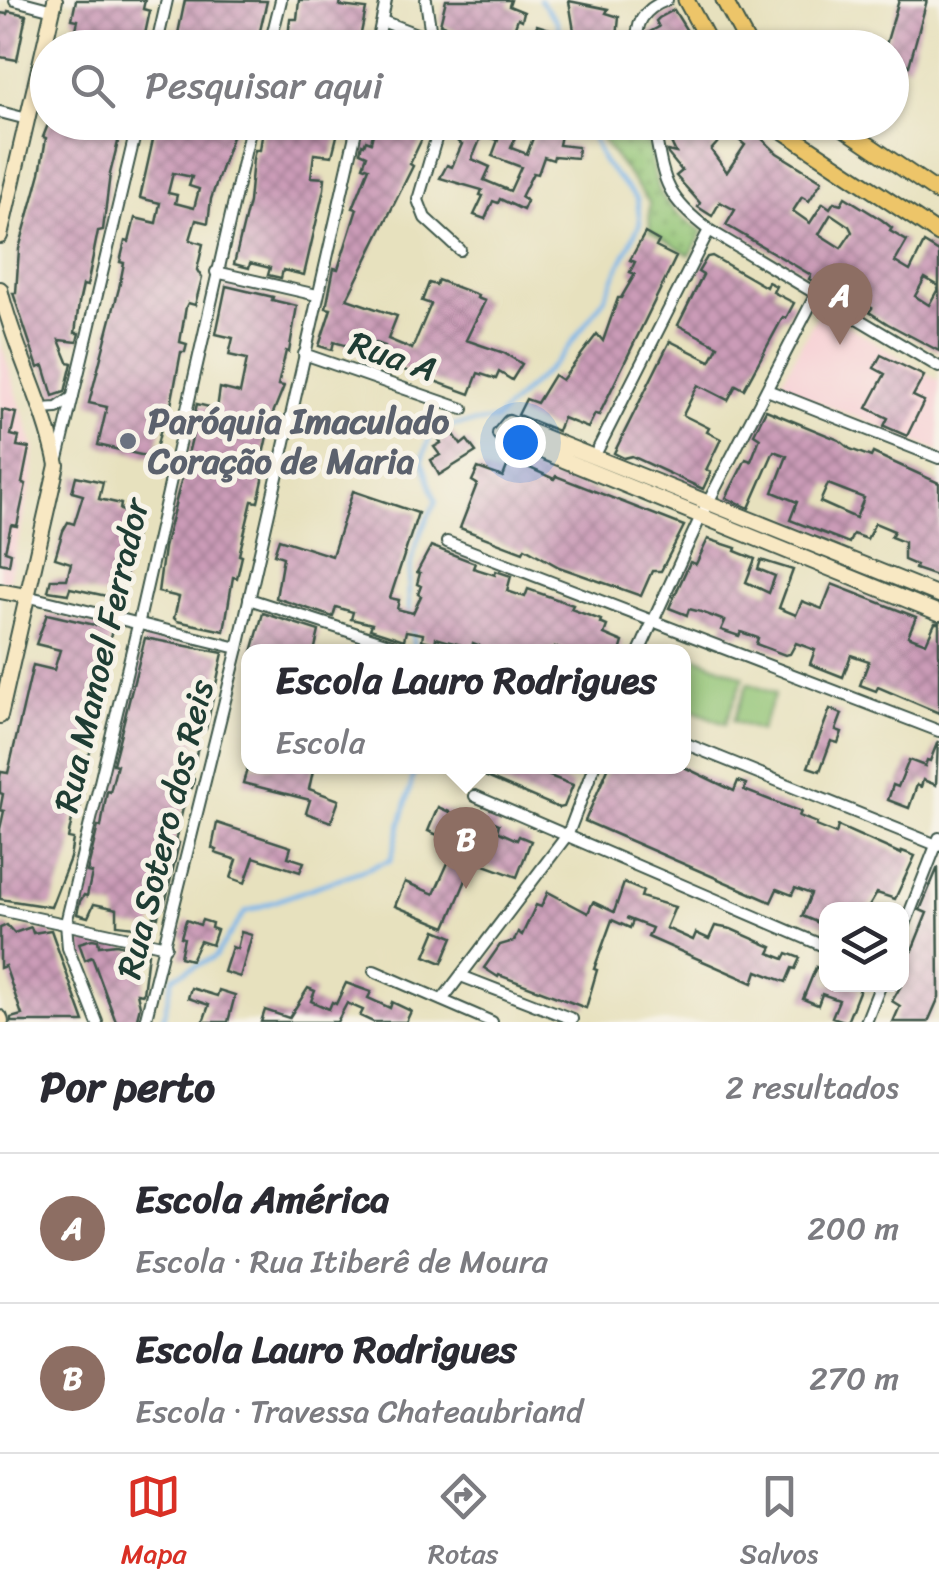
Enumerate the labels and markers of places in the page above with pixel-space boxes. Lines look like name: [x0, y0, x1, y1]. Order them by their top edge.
pin: A: [808, 262, 872, 345]
place label: Paróquia Imaculado Coração de Maria: [147, 390, 450, 492]
marker: Paróquia Imaculado Coração de Maria: [117, 430, 139, 452]
pin: B: [434, 806, 498, 889]

